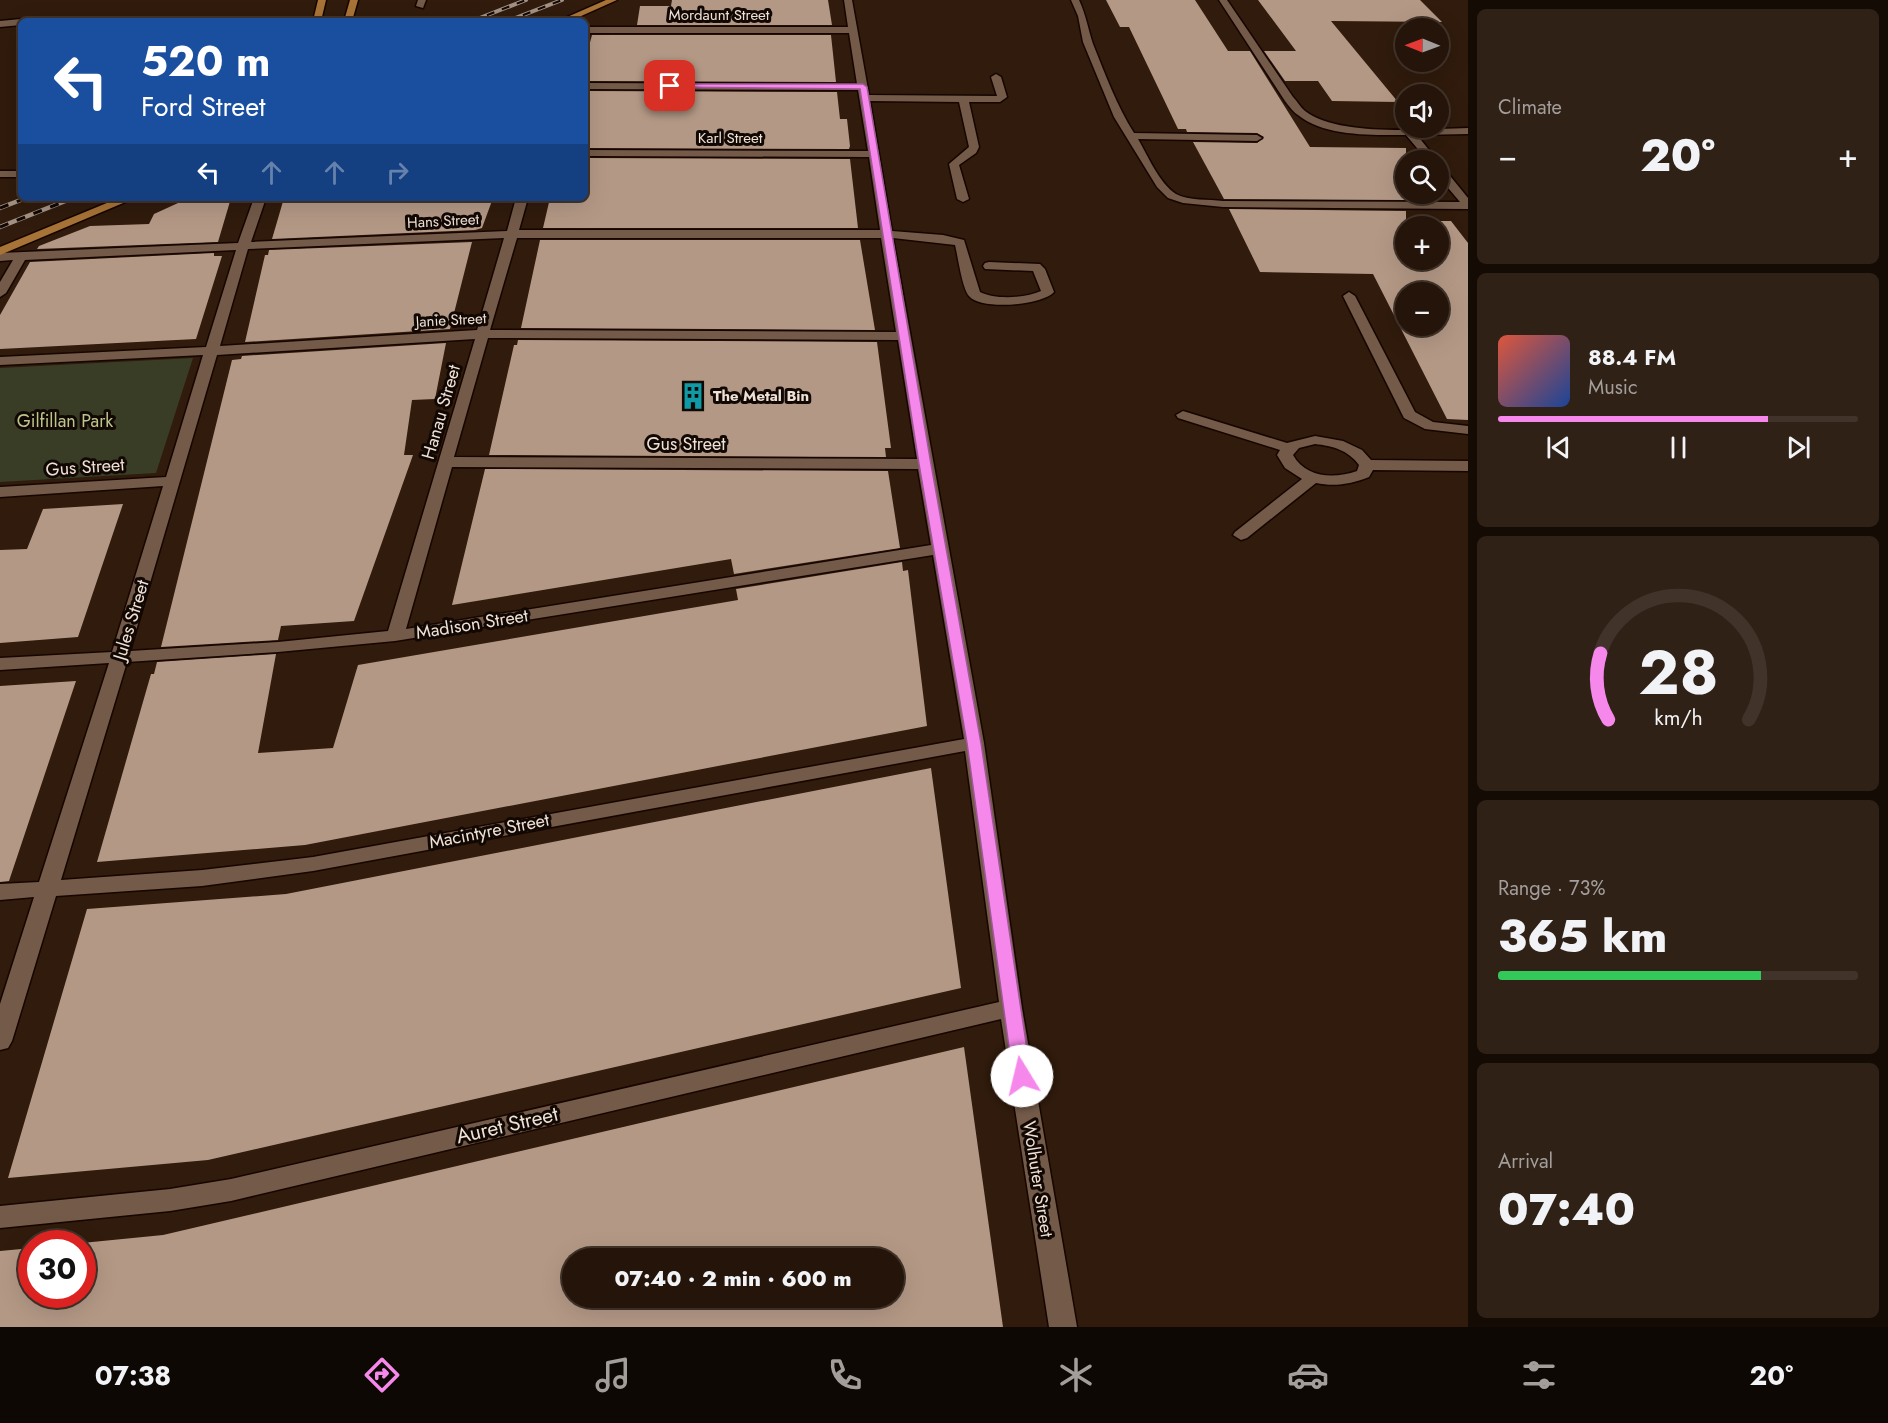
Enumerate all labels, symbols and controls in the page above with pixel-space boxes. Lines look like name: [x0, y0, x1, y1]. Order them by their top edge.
street label: Mordaunt Street: [669, 4, 770, 26]
north arrow: [1395, 18, 1449, 72]
map controls: [1395, 18, 1449, 336]
text: 520 m: [141, 31, 271, 92]
icon: left: [42, 42, 120, 120]
pin: [644, 60, 695, 111]
icon: arrive: [653, 69, 686, 102]
button: sound: [1395, 84, 1449, 138]
text: Ford Street: [141, 87, 266, 126]
text: Climate: [1498, 93, 1562, 122]
text: 20°: [1640, 123, 1715, 188]
street label: Karl Street: [698, 127, 763, 149]
text: −: [1498, 132, 1517, 179]
text: +: [1838, 132, 1858, 179]
button: search: [1395, 150, 1449, 204]
icon: left: [192, 156, 225, 189]
icon: ahead: [255, 156, 288, 189]
icon: ahead: [318, 156, 351, 189]
icon: right: [381, 156, 414, 189]
street label: Hans Street: [406, 208, 480, 234]
button: +: [1395, 216, 1449, 270]
button: −: [1395, 282, 1449, 336]
street label: Janie Street: [413, 307, 487, 333]
text: 88.4 FM: [1588, 341, 1676, 373]
street label: Hanau Street: [415, 361, 467, 462]
text: Music: [1588, 373, 1638, 402]
building icon: The Metal Bin: [678, 381, 708, 411]
place label: The Metal Bin: [713, 385, 809, 407]
park label: Gilfillan Park: [17, 408, 113, 434]
street label: Gus Street: [646, 431, 726, 457]
icon: previous: [1542, 431, 1575, 464]
icon: pause: [1662, 431, 1695, 464]
icon: next: [1782, 431, 1815, 464]
street label: Gus Street: [45, 451, 126, 483]
street label: Jules Street: [106, 576, 156, 665]
street label: Madison Street: [414, 602, 531, 646]
text: 28: [1638, 628, 1718, 718]
text: km/h: [1654, 703, 1702, 734]
street label: Macintyre Street: [427, 806, 552, 855]
text: Range · 73%: [1498, 874, 1605, 903]
text: 365 km: [1498, 904, 1667, 969]
position arrow: [990, 1044, 1054, 1108]
street label: Auret Street: [453, 1099, 561, 1151]
street label: Wolhuter Street: [1016, 1119, 1060, 1240]
text: Arrival: [1498, 1147, 1553, 1176]
text: 07:40: [1498, 1177, 1635, 1242]
speed limit sign: 30: [18, 1230, 96, 1308]
text: 07:40 · 2 min · 600 m: [614, 1262, 852, 1294]
icon: directions: [361, 1354, 403, 1396]
icon: music: [592, 1354, 634, 1396]
icon: phone: [824, 1354, 866, 1396]
icon: climate: [1055, 1354, 1097, 1396]
icon: car: [1287, 1354, 1329, 1396]
icon: filters: [1518, 1354, 1560, 1396]
text: 07:38: [95, 1356, 171, 1395]
text: 20°: [1750, 1356, 1793, 1395]

